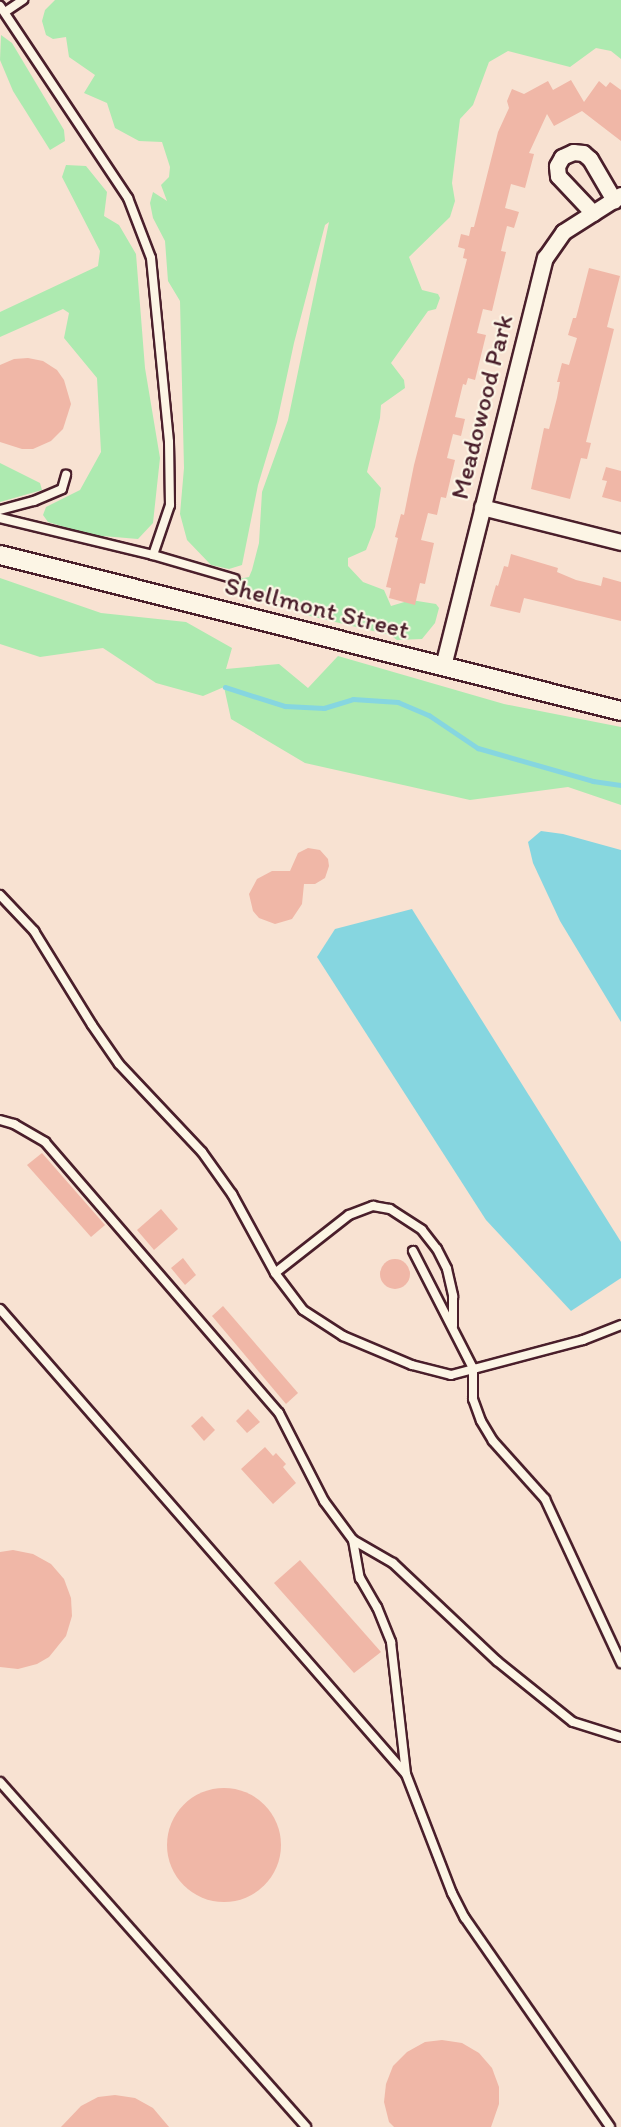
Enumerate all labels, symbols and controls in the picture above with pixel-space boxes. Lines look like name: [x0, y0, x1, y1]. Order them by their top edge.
street label: Meadowood Park: [444, 312, 520, 502]
street label: Shellmont Street: [222, 570, 412, 646]

